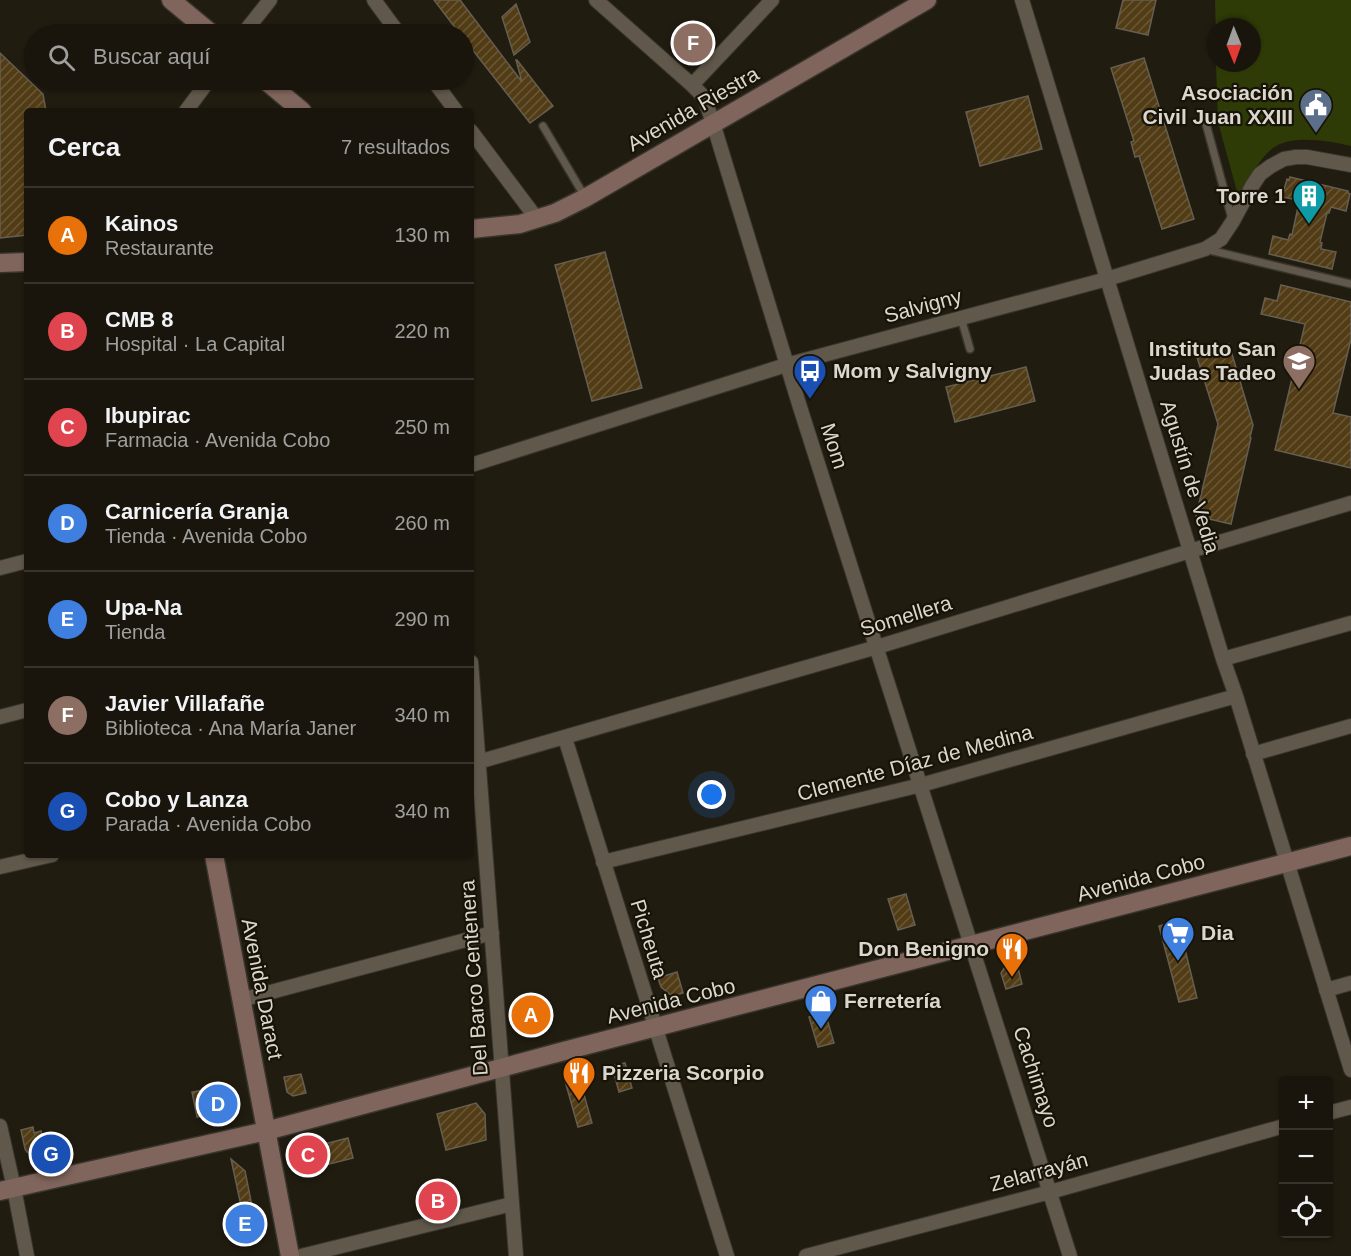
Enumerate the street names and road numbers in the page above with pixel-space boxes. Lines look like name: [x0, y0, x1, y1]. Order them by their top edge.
street label: Avenida Riestra: [623, 61, 763, 155]
street label: Salvigny: [882, 284, 965, 327]
street label: Agustín de Vedia: [1156, 398, 1225, 556]
street label: Mom: [816, 420, 853, 472]
street label: Somellera: [857, 591, 955, 640]
street label: Clemente Díaz de Medina: [795, 720, 1035, 805]
street label: Avenida Cobo: [1074, 849, 1207, 906]
street label: Del Barco Centenera: [455, 879, 492, 1077]
street label: Picheuta: [627, 896, 673, 982]
street label: Avenida Daract: [238, 916, 287, 1062]
street label: Avenida Cobo: [604, 973, 737, 1028]
street label: Cachimayo: [1009, 1023, 1064, 1130]
street label: Zelarrayán: [987, 1147, 1090, 1196]

